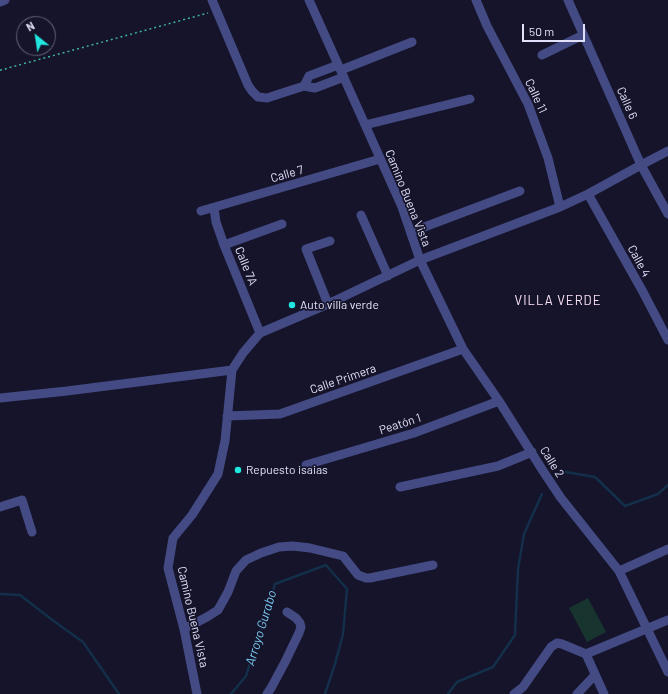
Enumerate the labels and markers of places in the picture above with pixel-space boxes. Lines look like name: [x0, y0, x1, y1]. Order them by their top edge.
place label: Auto villa verde: [300, 298, 379, 312]
marker: Auto villa verde: [287, 300, 297, 310]
place label: Repuesto isaias: [246, 463, 328, 477]
marker: Repuesto isaias: [233, 465, 243, 475]

